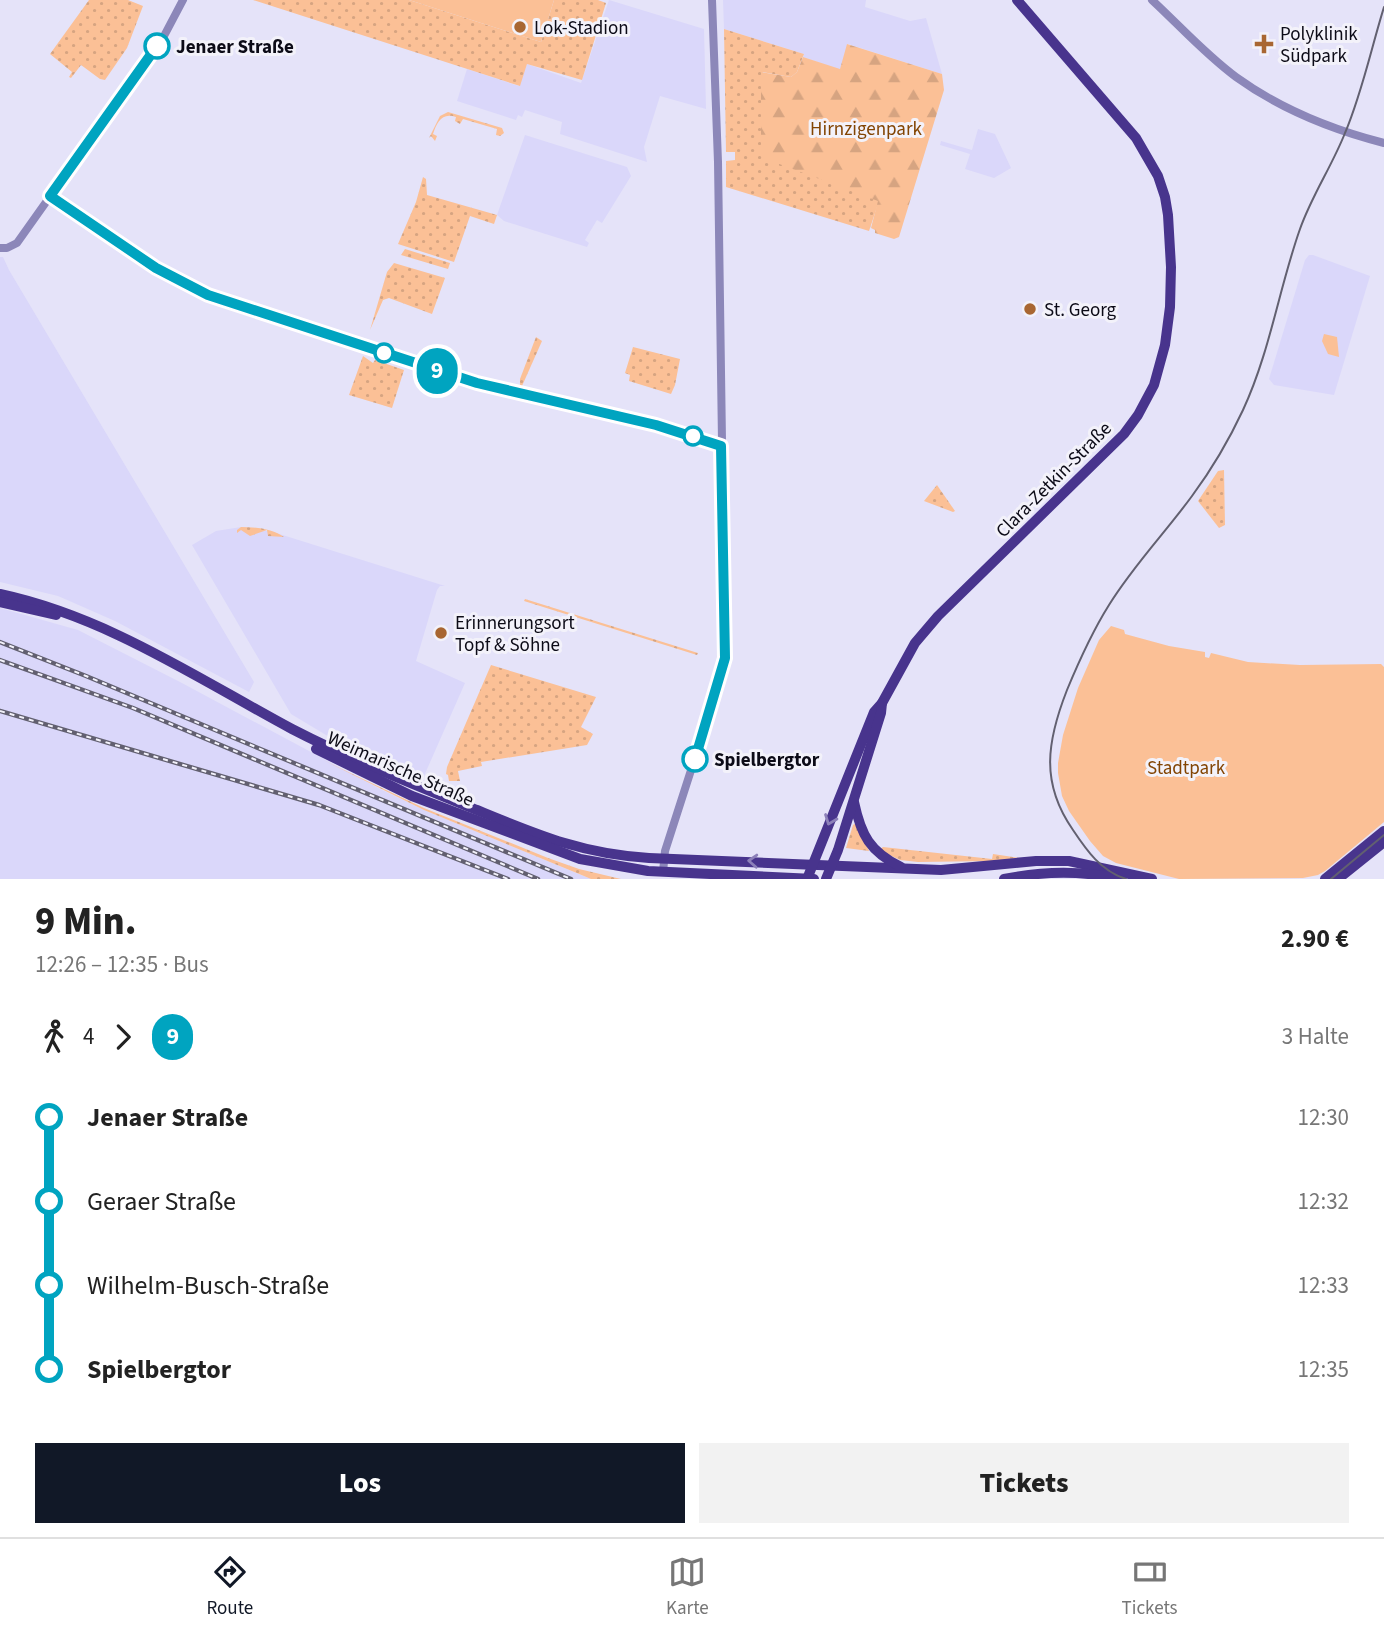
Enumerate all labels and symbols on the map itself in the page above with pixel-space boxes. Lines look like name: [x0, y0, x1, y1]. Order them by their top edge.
place label: Lok-Stadion: [534, 15, 629, 42]
marker: Lok-Stadion: [512, 19, 528, 35]
place label: Polyklinik Südpark: [1280, 21, 1358, 70]
marker: Jenaer Straße: [144, 33, 170, 59]
place label: Jenaer Straße: [176, 34, 294, 61]
marker: Polyklinik Südpark: [1254, 34, 1274, 54]
park label: Hirnzigenpark: [810, 116, 922, 143]
place label: St. Georg: [1044, 297, 1117, 324]
marker: St. Georg: [1022, 301, 1038, 317]
unlabelled marker: [374, 343, 394, 363]
line badge: 9: [414, 348, 460, 394]
street label: Clara-Zetkin-Straße: [990, 416, 1118, 544]
unlabelled marker: [683, 426, 703, 446]
place label: Erinnerungsort Topf & Söhne: [455, 610, 575, 659]
marker: Erinnerungsort Topf & Söhne: [433, 625, 449, 641]
street label: Weimarische Straße: [323, 725, 478, 814]
marker: Spielbergtor: [682, 746, 708, 772]
place label: Spielbergtor: [714, 747, 820, 774]
park label: Stadtpark: [1147, 755, 1226, 782]
one-way arrow: [824, 813, 838, 826]
one-way arrow: [747, 854, 758, 869]

